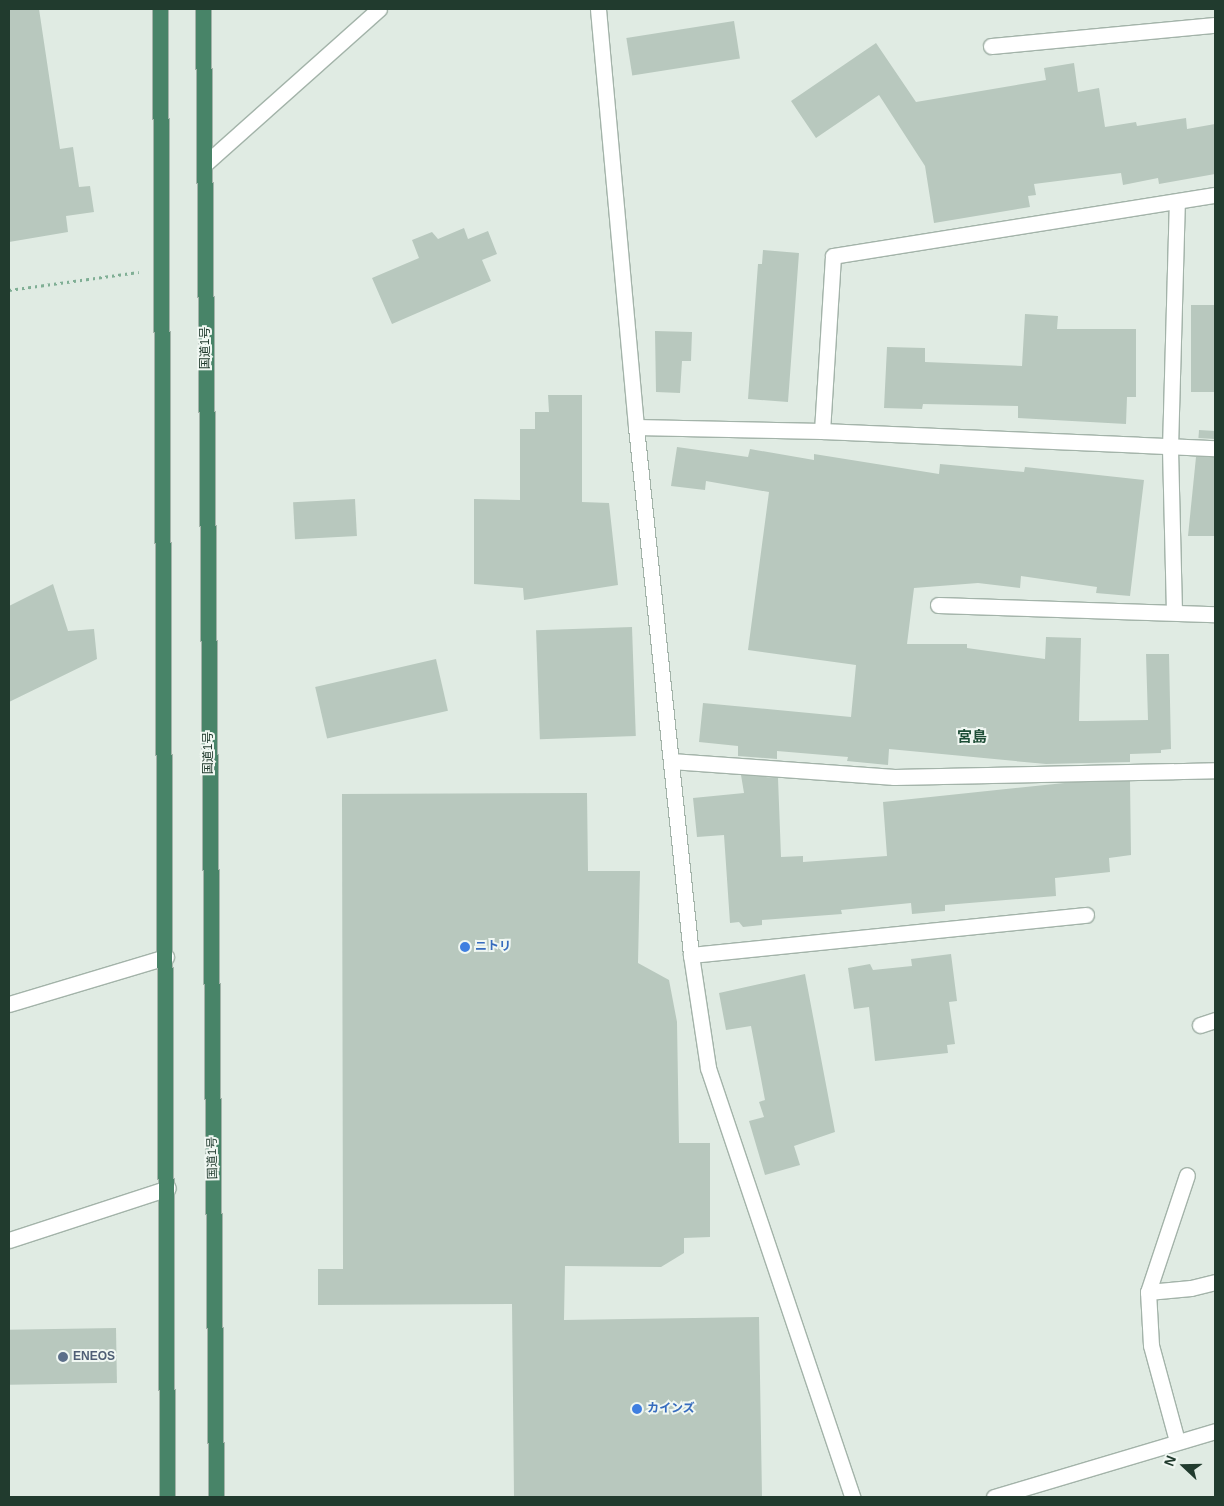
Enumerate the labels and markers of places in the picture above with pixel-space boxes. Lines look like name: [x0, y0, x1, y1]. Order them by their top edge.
place label: ニトリ: [475, 940, 511, 954]
marker: ニトリ: [459, 941, 471, 953]
place label: ENEOS: [73, 1350, 115, 1364]
marker: ENEOS: [57, 1351, 69, 1363]
place label: カインズ: [647, 1402, 695, 1416]
marker: カインズ: [631, 1403, 643, 1415]

